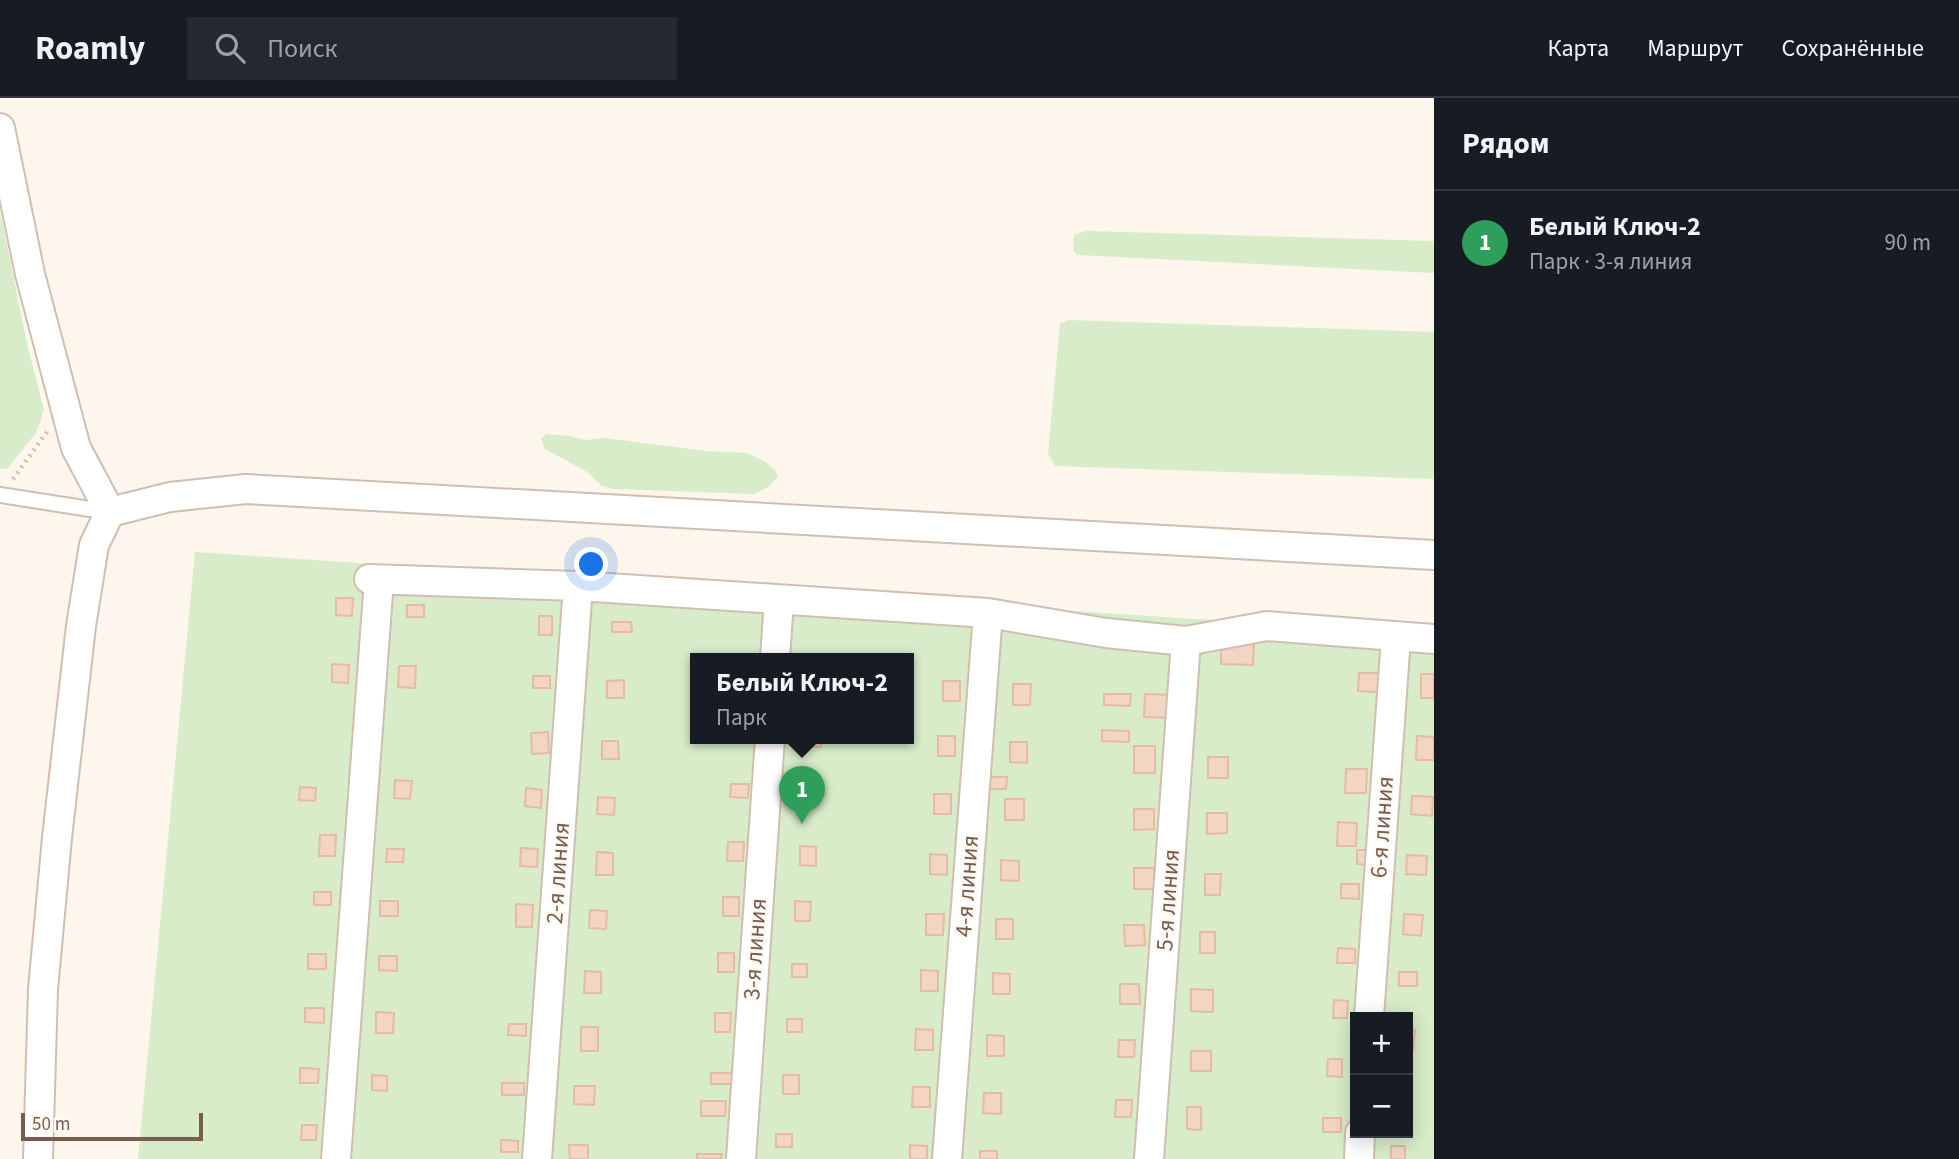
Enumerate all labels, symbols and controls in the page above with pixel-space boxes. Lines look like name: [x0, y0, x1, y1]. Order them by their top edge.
search box: [187, 17, 677, 80]
text: Roamly: [35, 25, 145, 72]
icon: search: [211, 29, 249, 67]
text: Поиск: [267, 30, 337, 67]
text: Карта: [1548, 31, 1609, 66]
text: Маршрут: [1647, 31, 1743, 66]
text: Сохранённые: [1781, 31, 1924, 66]
text: Рядом: [1462, 122, 1550, 165]
text: Белый Ключ-2: [1529, 208, 1701, 245]
text: 1: [1479, 226, 1491, 259]
text: 90 m: [1884, 226, 1931, 259]
text: Парк · 3-я линия: [1529, 245, 1692, 278]
your location: [574, 547, 608, 581]
popup: [690, 653, 914, 744]
text: Белый Ключ-2: [716, 664, 888, 701]
text: Парк: [716, 701, 767, 734]
pin: 1: [779, 766, 825, 824]
street label: 6-я линия: [1361, 775, 1403, 879]
street label: 2-я линия: [537, 821, 579, 925]
street label: 4-я линия: [946, 834, 988, 938]
street label: 5-я линия: [1147, 848, 1189, 952]
street label: 3-я линия: [734, 897, 776, 1001]
map controls: [1350, 1012, 1413, 1138]
button: +: [1350, 1012, 1413, 1075]
button: −: [1350, 1075, 1413, 1138]
scale bar: [21, 1110, 203, 1142]
text: 50 m: [32, 1111, 70, 1138]

